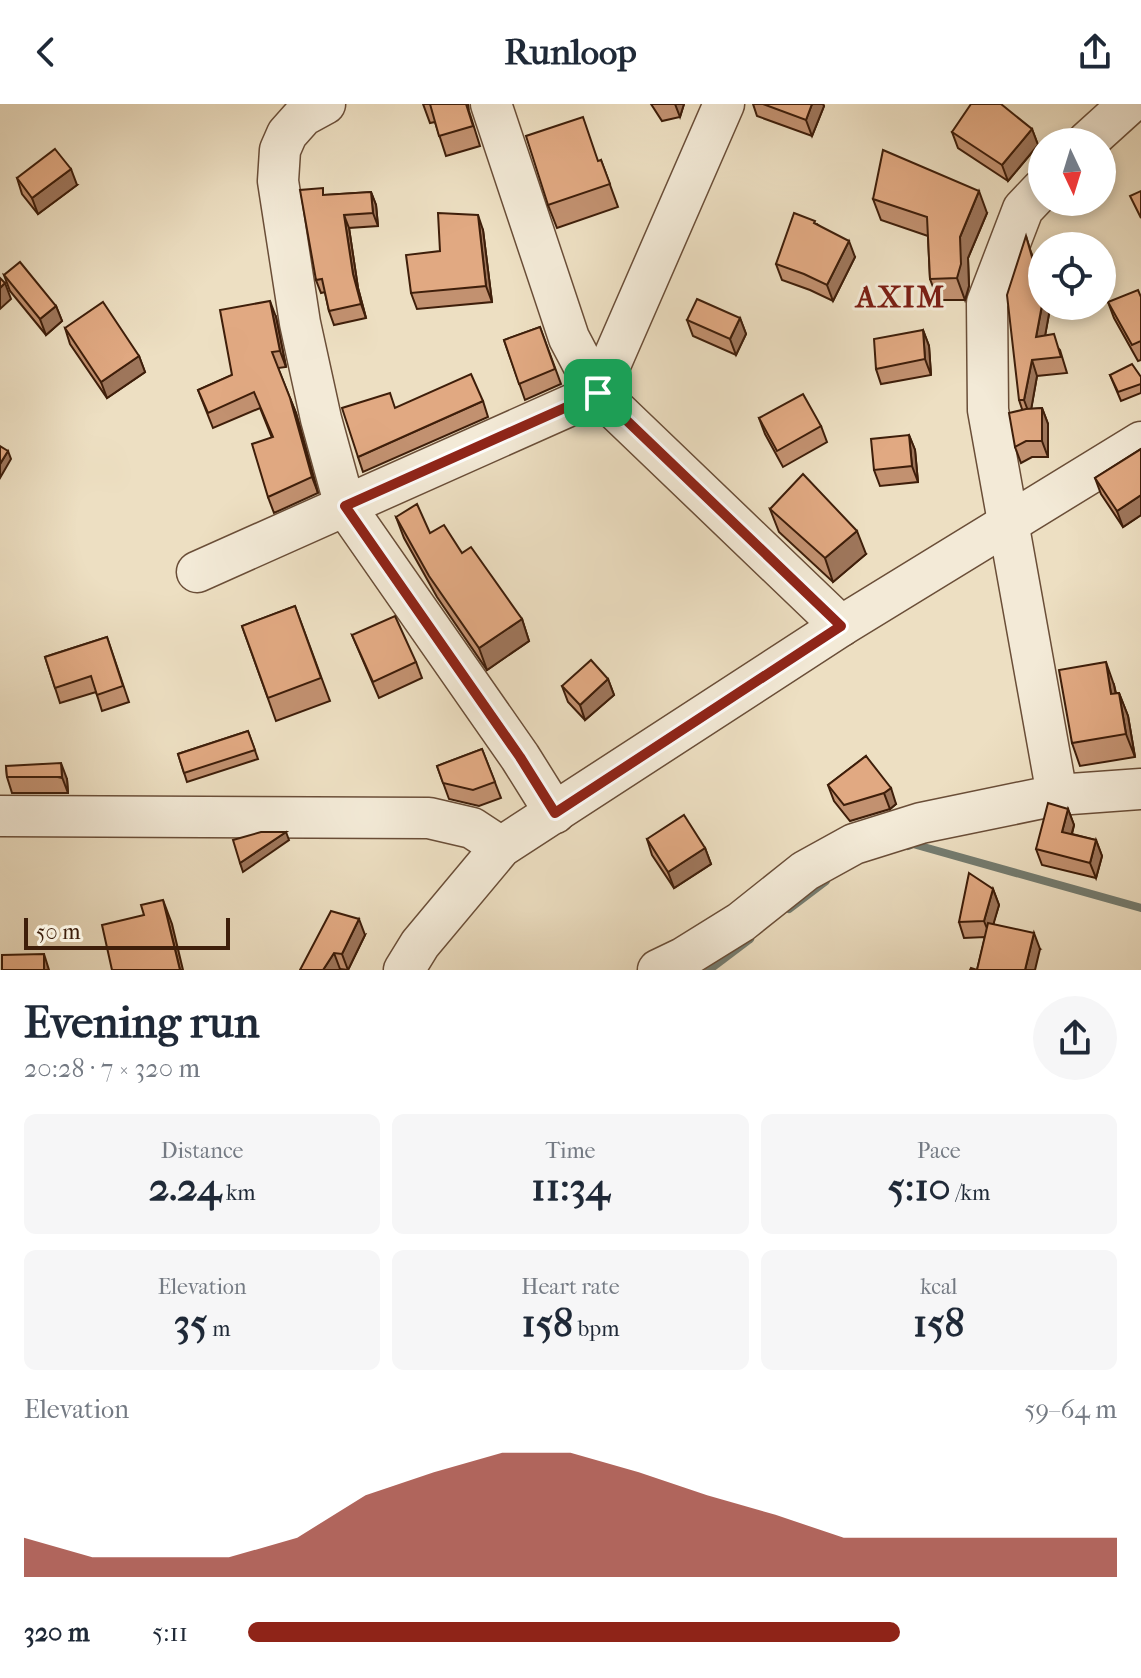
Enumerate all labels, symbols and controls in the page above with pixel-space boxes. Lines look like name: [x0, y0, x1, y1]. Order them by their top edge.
icon: back: [24, 30, 68, 74]
icon: share: [1073, 30, 1117, 74]
text: Runloop: [504, 31, 637, 73]
north arrow: [1028, 128, 1116, 216]
map controls: [1028, 128, 1116, 320]
button: locate: [1028, 232, 1116, 320]
district label: AXIM: [854, 280, 946, 315]
pin: [564, 359, 632, 427]
icon: arrive: [576, 371, 620, 415]
scale bar: [24, 914, 230, 950]
text: 50 m: [36, 919, 81, 945]
button: share: [1033, 996, 1117, 1080]
text: Evening run: [24, 997, 259, 1048]
text: 20:28 · 7 × 320 m: [24, 1053, 200, 1084]
text: Distance: [161, 1138, 244, 1164]
text: Time: [545, 1138, 595, 1164]
text: Pace: [917, 1138, 961, 1164]
text: 2.24: [149, 1164, 221, 1210]
text: 11:34: [531, 1164, 610, 1210]
text: 5:10: [887, 1164, 951, 1210]
text: km: [221, 1180, 256, 1206]
text: /km: [951, 1180, 990, 1206]
text: Elevation: [158, 1274, 247, 1300]
text: Heart rate: [521, 1274, 620, 1300]
text: kcal: [920, 1274, 957, 1300]
text: 35: [174, 1300, 208, 1346]
text: 158: [522, 1300, 573, 1346]
text: 158: [913, 1300, 965, 1346]
text: m: [208, 1316, 231, 1342]
text: bpm: [573, 1316, 619, 1342]
text: Elevation: [24, 1394, 129, 1425]
text: 59–64 m: [1024, 1394, 1117, 1425]
text: 320 m: [24, 1617, 90, 1648]
text: 5:11: [152, 1617, 188, 1648]

